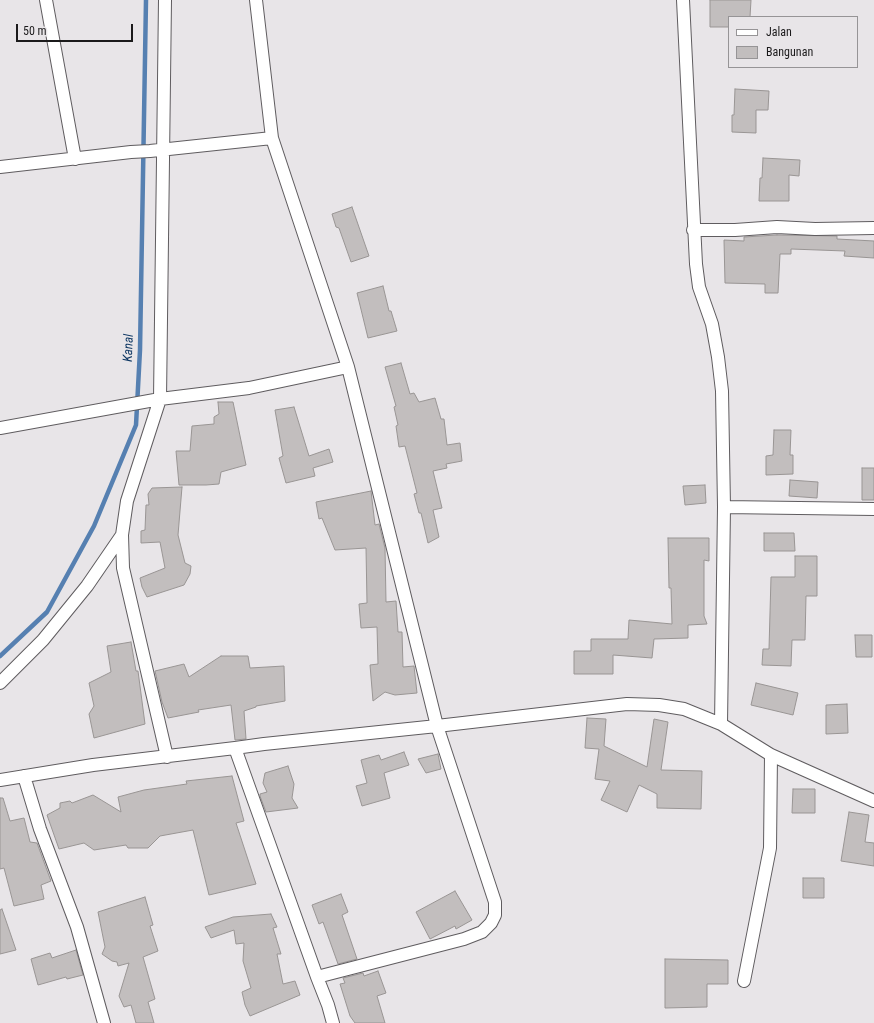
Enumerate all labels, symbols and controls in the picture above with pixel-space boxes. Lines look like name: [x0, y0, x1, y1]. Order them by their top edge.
scale bar: [18, 16, 135, 42]
legend: [728, 16, 858, 68]
text: 50 m: [23, 24, 47, 38]
text: Jalan: [766, 25, 792, 39]
text: Bangunan: [766, 45, 813, 59]
water label: Kanal: [121, 334, 137, 362]

